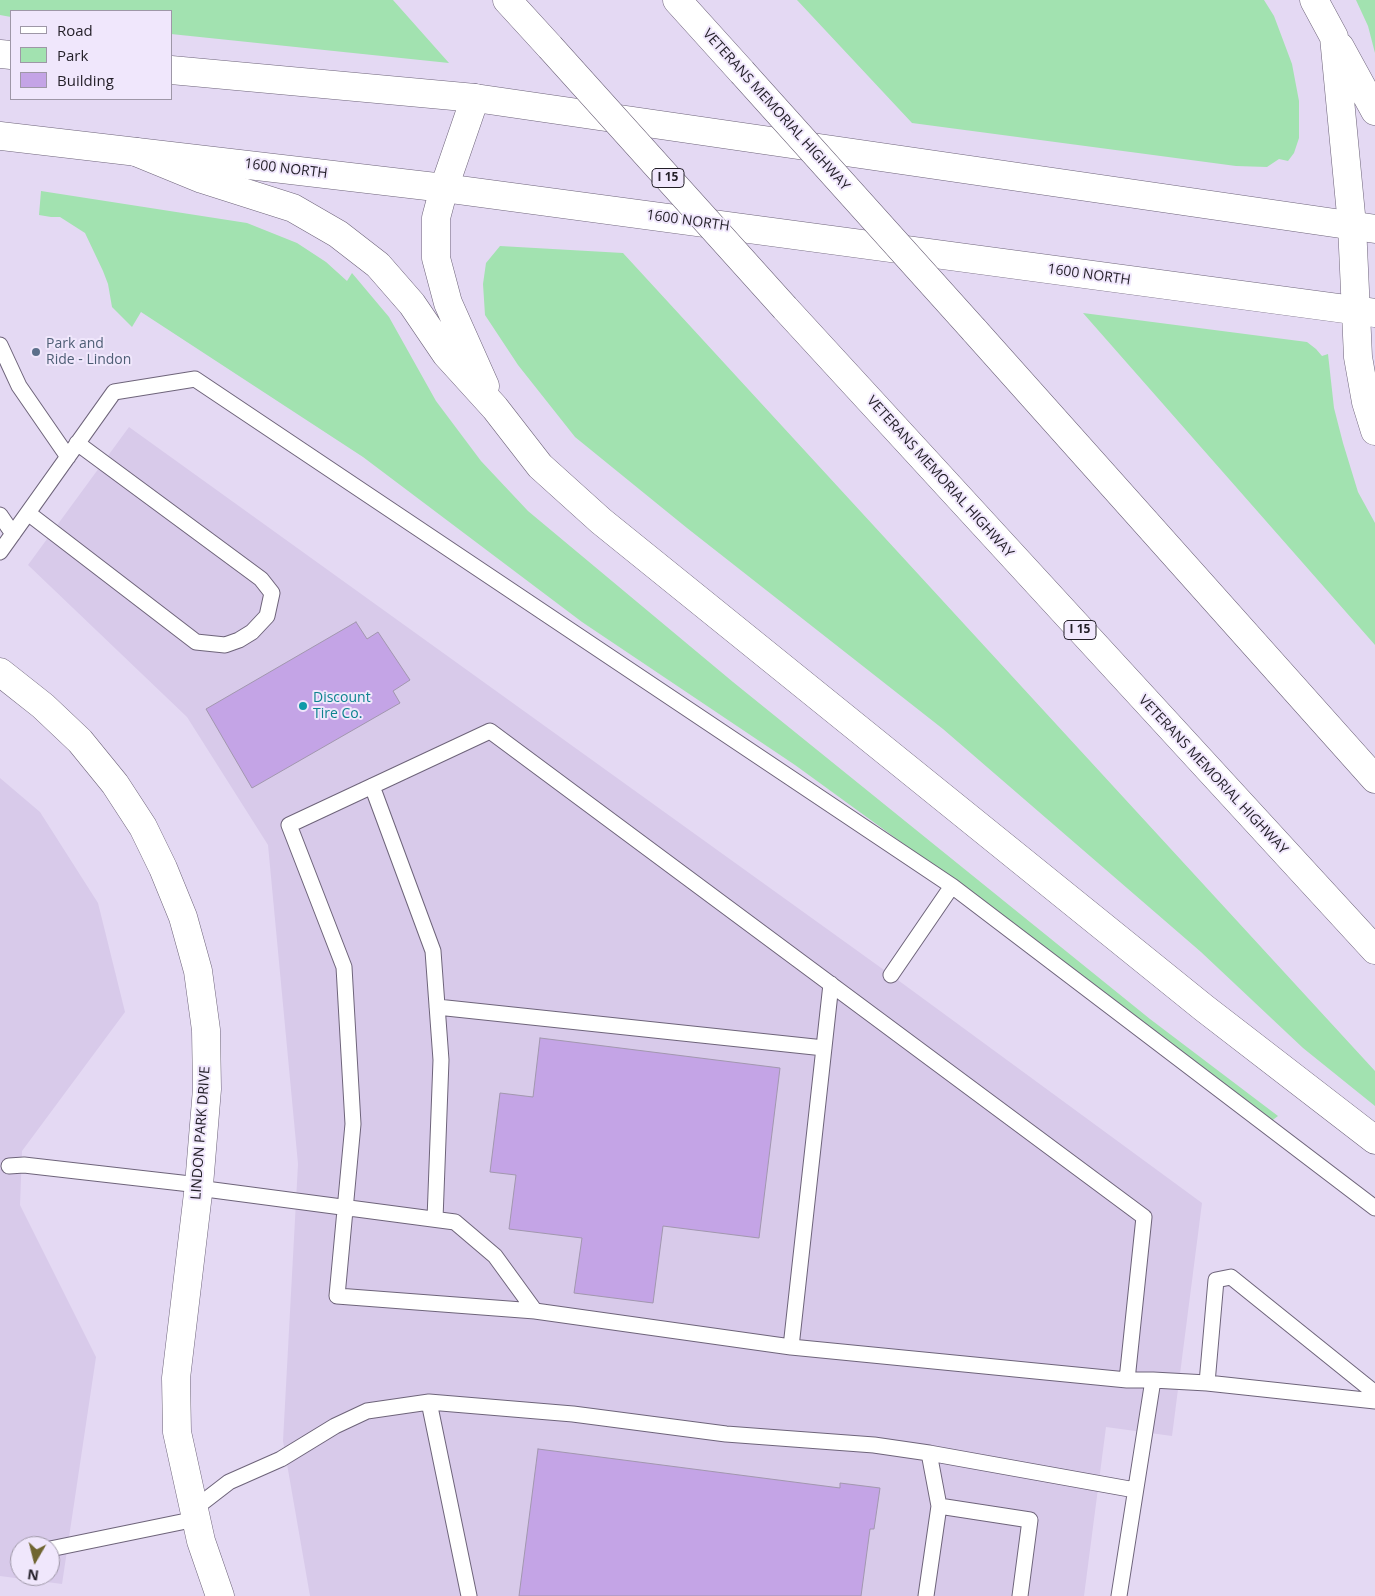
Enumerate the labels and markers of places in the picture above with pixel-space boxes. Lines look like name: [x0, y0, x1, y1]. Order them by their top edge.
place label: Park and Ride - Lindon: [46, 336, 131, 368]
marker: Park and Ride - Lindon: [30, 346, 42, 358]
place label: Discount Tire Co.: [313, 690, 371, 722]
marker: Discount Tire Co.: [297, 700, 309, 712]

